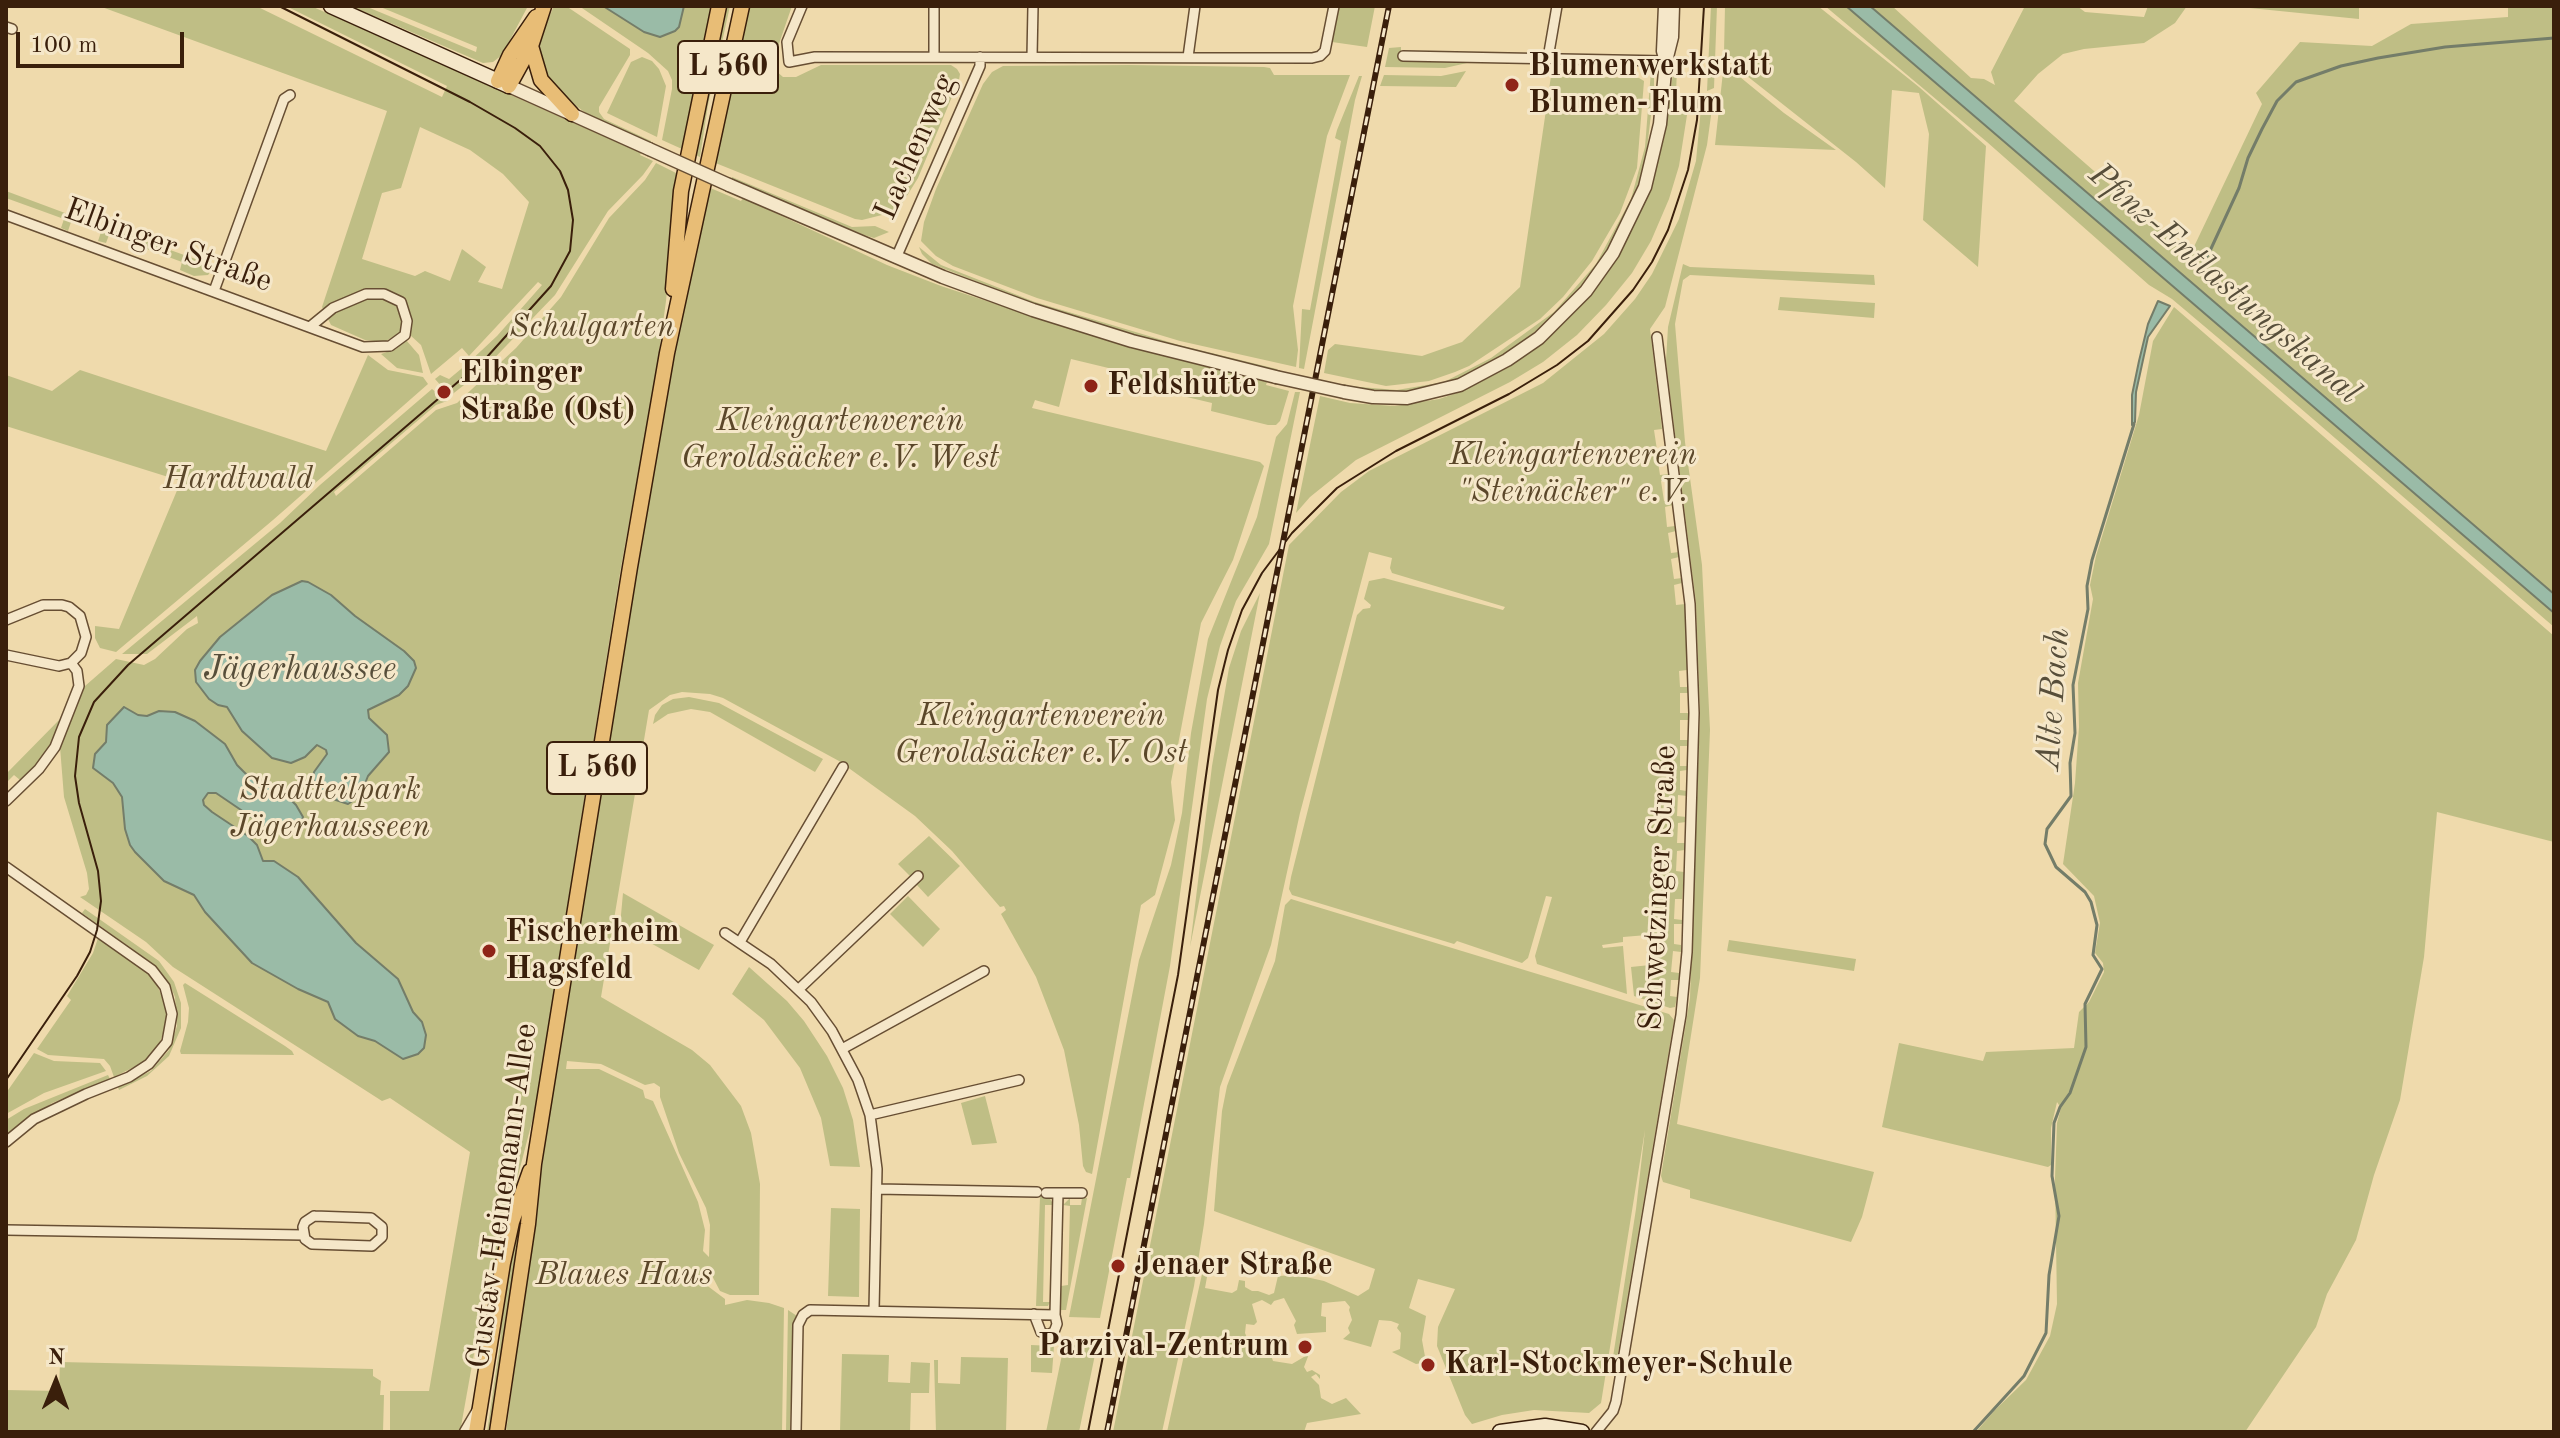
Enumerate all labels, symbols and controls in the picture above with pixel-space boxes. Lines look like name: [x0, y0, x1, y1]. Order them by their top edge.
scale bar: [20, 16, 188, 66]
text: 100 m: [30, 34, 98, 58]
road number: L 560: [678, 41, 778, 93]
place label: Blumenwerkstatt Blumen-Flum: [1528, 48, 1772, 123]
street label: Lachenweg: [867, 68, 965, 226]
marker: Blumenwerkstatt Blumen-Flum: [1503, 76, 1521, 94]
water label: Pfinz-Entlastungskanal: [2080, 155, 2368, 413]
street label: Elbinger Straße: [59, 191, 277, 301]
park label: Schulgarten: [509, 309, 675, 347]
place label: Elbinger Straße (Ost): [460, 355, 635, 430]
place label: Feldshütte: [1107, 367, 1257, 405]
marker: Feldshütte: [1082, 377, 1100, 395]
marker: Elbinger Straße (Ost): [435, 383, 453, 401]
park label: Kleingartenverein Geroldsäcker e.V. West: [681, 403, 999, 478]
park label: Kleingartenverein "Steinäcker" e.V.: [1449, 437, 1697, 512]
park label: Hardtwald: [163, 461, 313, 499]
water label: Alte Bach: [2029, 627, 2079, 771]
water label: Jägerhaussee: [204, 650, 396, 690]
park label: Kleingartenverein Geroldsäcker e.V. Ost: [895, 698, 1187, 773]
road number: L 560: [547, 742, 647, 794]
street label: Schwetzinger Straße: [1632, 744, 1686, 1032]
park label: Stadtteilpark Jägerhausseen: [230, 772, 430, 847]
place label: Fischerheim Hagsfeld: [505, 914, 680, 989]
marker: Fischerheim Hagsfeld: [480, 942, 498, 960]
street label: Gustav-Heinemann-Allee: [460, 1021, 546, 1371]
place label: Jenaer Straße: [1134, 1247, 1333, 1285]
park label: Blaues Haus: [536, 1257, 712, 1295]
marker: Jenaer Straße: [1109, 1257, 1127, 1275]
place label: Parzival-Zentrum: [1038, 1328, 1289, 1366]
marker: Parzival-Zentrum: [1296, 1338, 1314, 1356]
north arrow: [16, 1342, 96, 1422]
place label: Karl-Stockmeyer-Schule: [1444, 1346, 1793, 1384]
text: N: [48, 1347, 65, 1369]
marker: Karl-Stockmeyer-Schule: [1419, 1356, 1437, 1374]

